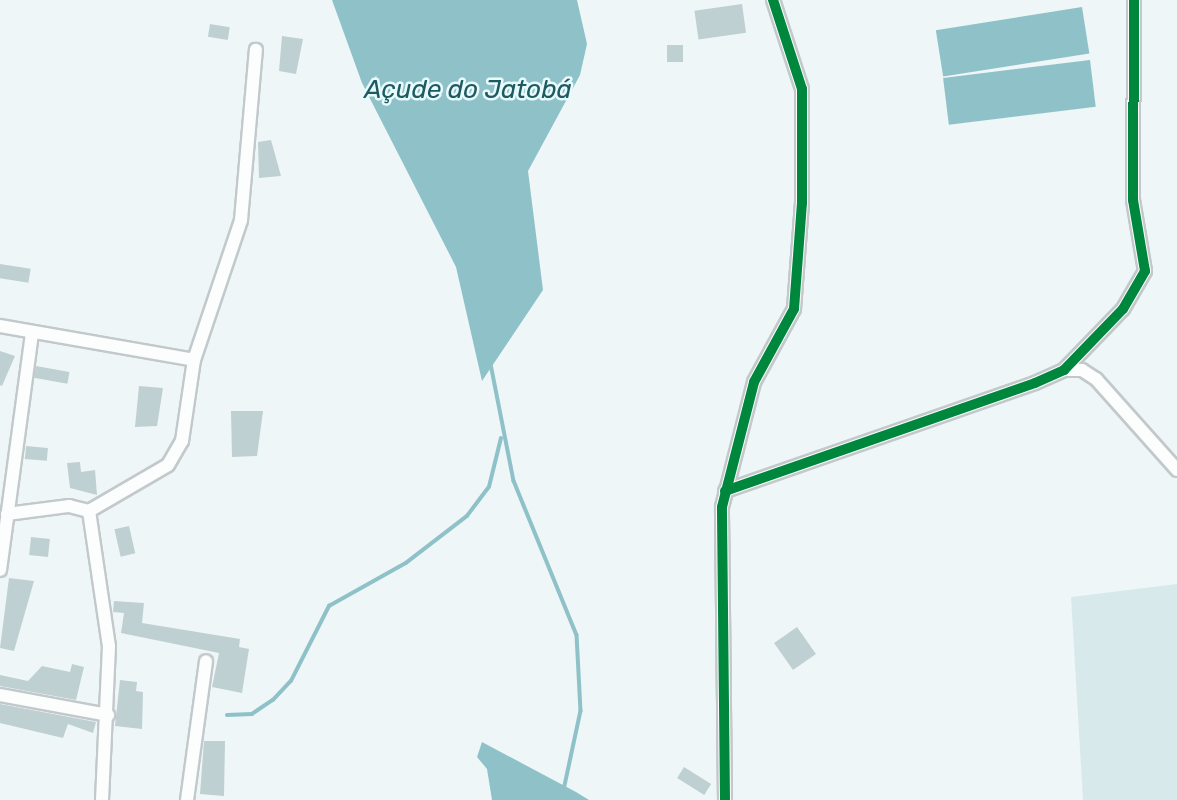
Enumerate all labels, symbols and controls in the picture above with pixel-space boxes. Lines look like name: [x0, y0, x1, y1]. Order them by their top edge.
water label: Açude do Jatobá: [364, 74, 572, 106]

